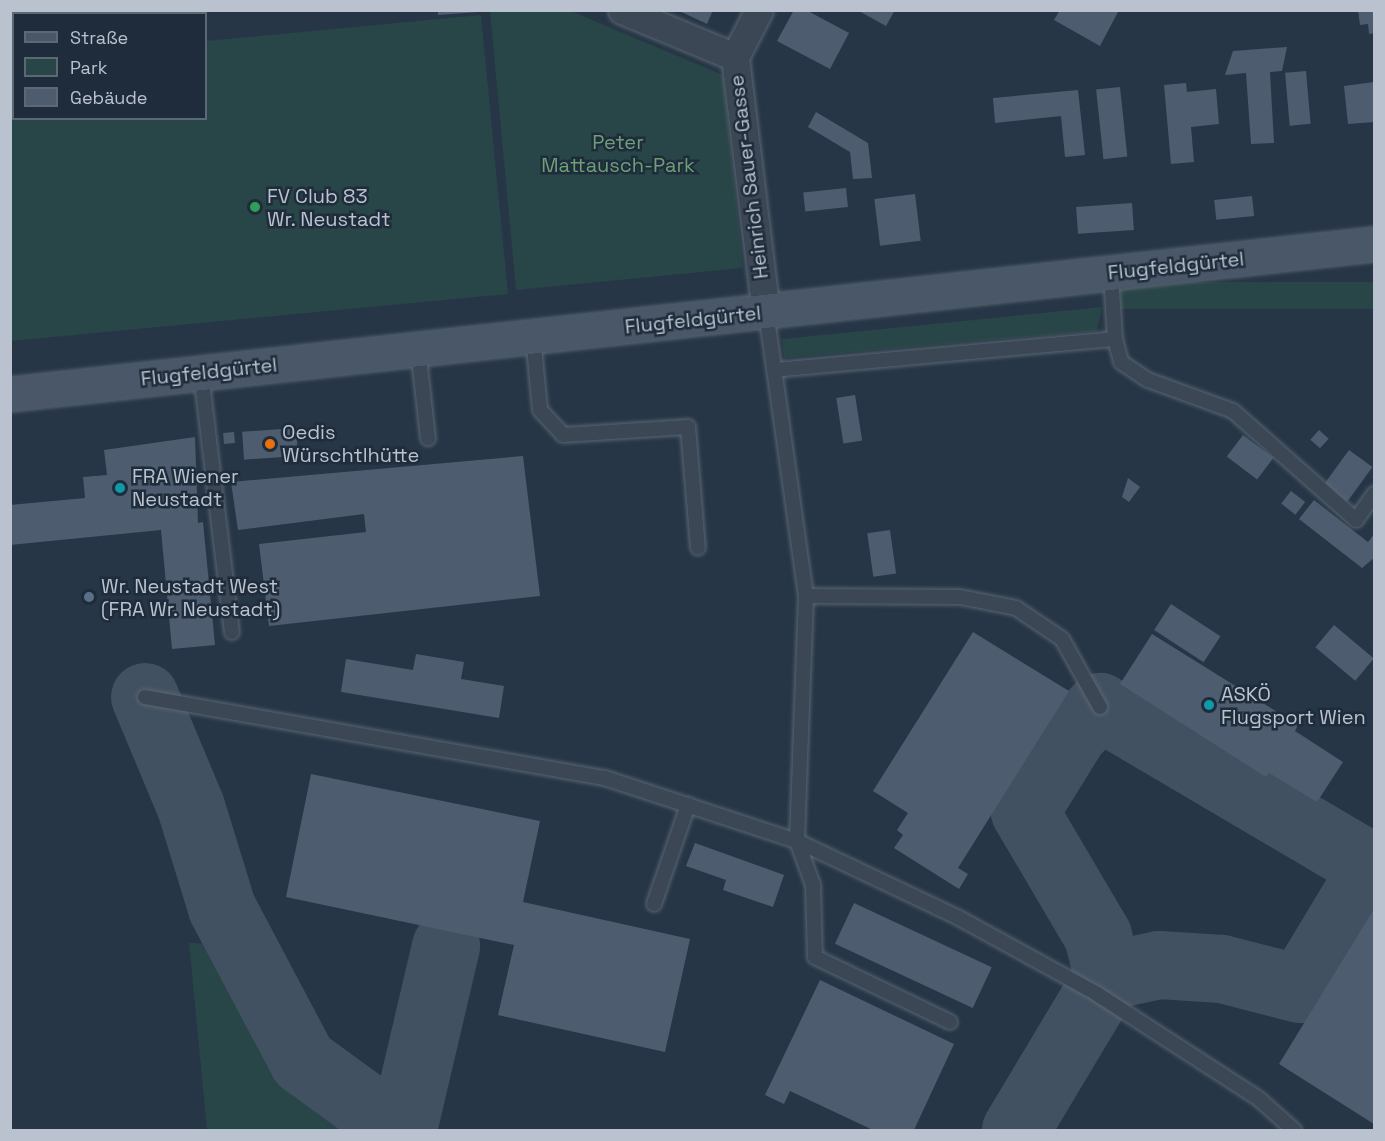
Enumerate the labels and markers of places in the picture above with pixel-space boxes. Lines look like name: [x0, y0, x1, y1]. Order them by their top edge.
place label: FV Club 83 Wr. Neustadt: [267, 184, 391, 231]
marker: FV Club 83 Wr. Neustadt: [248, 200, 262, 214]
place label: Oedis Würschtlhütte: [282, 420, 419, 467]
marker: Oedis Würschtlhütte: [263, 437, 277, 451]
place label: FRA Wiener Neustadt: [132, 464, 239, 511]
marker: FRA Wiener Neustadt: [113, 481, 127, 495]
place label: Wr. Neustadt West (FRA Wr. Neustadt): [101, 574, 281, 621]
marker: Wr. Neustadt West (FRA Wr. Neustadt): [82, 590, 96, 604]
place label: ASKÖ Flugsport Wien: [1221, 682, 1366, 729]
marker: ASKÖ Flugsport Wien: [1202, 698, 1216, 712]

